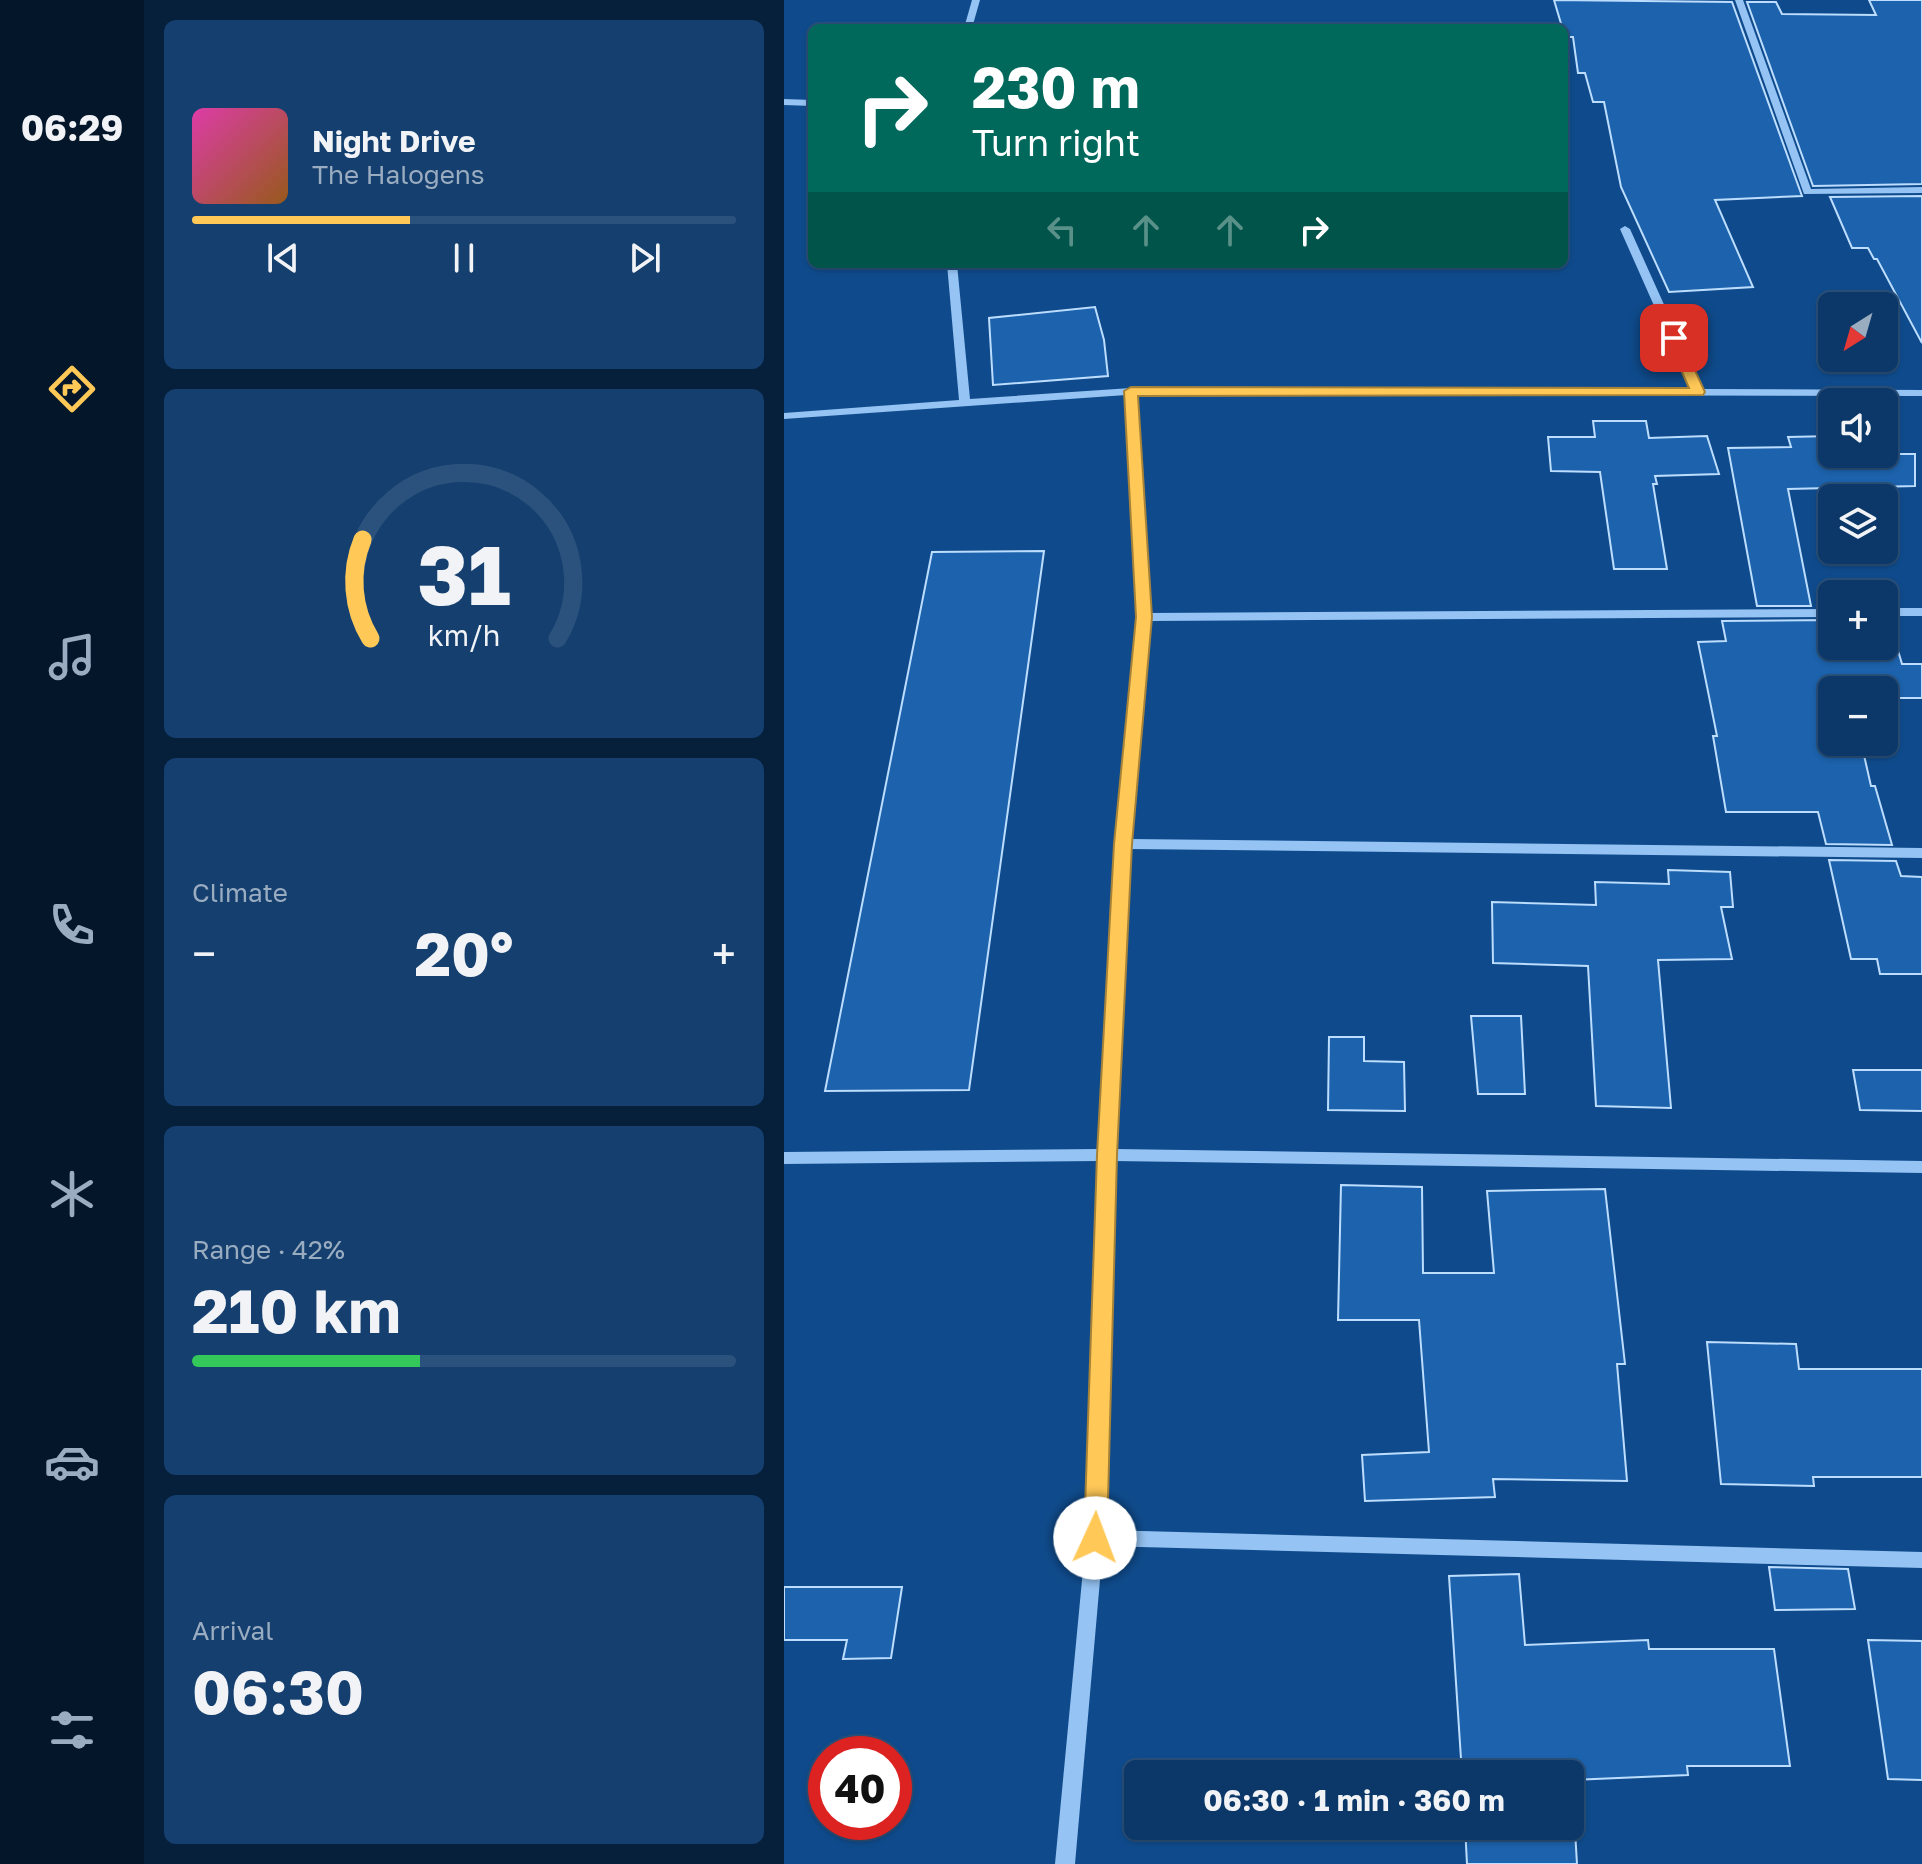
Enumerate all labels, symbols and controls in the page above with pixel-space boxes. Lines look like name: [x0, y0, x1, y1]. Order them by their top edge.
text: 230 m: [972, 53, 1140, 120]
icon: right: [840, 56, 944, 160]
text: 06:29: [21, 106, 123, 149]
text: Turn right: [972, 121, 1140, 164]
text: Night Drive: [312, 123, 476, 159]
text: The Halogens: [312, 159, 485, 190]
icon: left: [1040, 208, 1084, 252]
icon: ahead: [1124, 208, 1168, 252]
icon: ahead: [1208, 208, 1252, 252]
icon: right: [1292, 208, 1336, 252]
icon: previous: [261, 236, 305, 280]
icon: pause: [442, 236, 486, 280]
icon: next: [623, 236, 667, 280]
north arrow: [1818, 292, 1898, 372]
map controls: [1818, 292, 1898, 756]
pin: [1640, 304, 1708, 372]
icon: arrive: [1652, 316, 1696, 360]
icon: directions: [44, 361, 100, 417]
button: sound: [1818, 388, 1898, 468]
button: layers: [1818, 484, 1898, 564]
text: 31: [417, 523, 511, 623]
button: +: [1818, 580, 1898, 660]
text: km/h: [428, 618, 500, 652]
icon: music: [44, 629, 100, 685]
button: −: [1818, 676, 1898, 756]
text: Climate: [192, 877, 288, 908]
icon: phone: [44, 897, 100, 953]
text: 20°: [415, 917, 514, 989]
text: −: [192, 927, 216, 980]
text: +: [712, 927, 736, 980]
icon: climate: [44, 1166, 100, 1222]
text: Range · 42%: [192, 1234, 345, 1265]
text: 210 km: [192, 1274, 401, 1346]
icon: car: [44, 1434, 100, 1490]
position arrow: [1053, 1496, 1137, 1580]
text: Arrival: [192, 1615, 273, 1646]
text: 06:30: [192, 1655, 364, 1727]
icon: filters: [44, 1702, 100, 1758]
speed limit sign: 40: [808, 1736, 912, 1840]
text: 06:30 · 1 min · 360 m: [1203, 1782, 1505, 1818]

